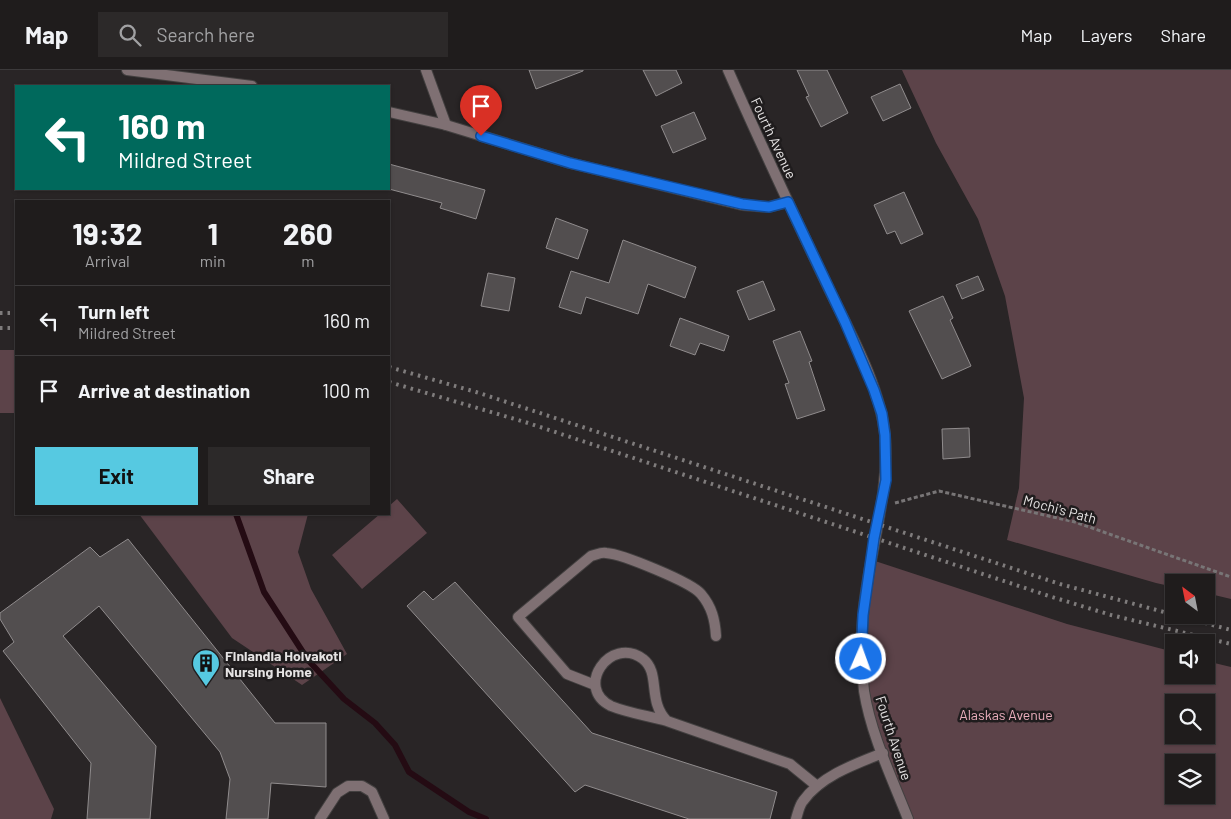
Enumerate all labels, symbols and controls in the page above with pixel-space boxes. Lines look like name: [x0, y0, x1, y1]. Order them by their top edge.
search box: [98, 12, 448, 57]
text: Map: [25, 20, 68, 49]
icon: search: [116, 21, 144, 49]
text: Search here: [156, 23, 255, 46]
text: Map: [1020, 24, 1052, 46]
text: Layers: [1080, 24, 1133, 46]
text: Share: [1161, 24, 1206, 46]
pin: [460, 85, 502, 136]
icon: arrive: [467, 92, 495, 120]
street label: Fourth Avenue: [748, 95, 800, 181]
text: 160 m: [118, 104, 205, 146]
icon: left: [35, 105, 100, 170]
text: Mildred Street: [118, 146, 253, 172]
text: 19:32: [72, 215, 143, 251]
text: 1: [207, 215, 218, 251]
text: 260: [283, 215, 333, 251]
text: Arrival: [85, 251, 130, 270]
text: min: [200, 251, 226, 270]
text: m: [301, 251, 314, 270]
text: Turn left: [78, 300, 149, 323]
icon: left: [35, 307, 63, 335]
text: 160 m: [323, 309, 370, 332]
text: Mildred Street: [78, 323, 176, 342]
icon: arrive: [35, 377, 63, 405]
text: Arrive at destination: [78, 379, 250, 402]
text: 100 m: [322, 379, 370, 402]
button: Exit: [35, 447, 198, 505]
button: Share: [208, 447, 370, 505]
street label: Mochi's Path: [1022, 491, 1098, 527]
north arrow: [1165, 574, 1215, 624]
map controls: [1165, 574, 1215, 804]
position arrow: [834, 632, 886, 684]
button: sound: [1165, 634, 1215, 684]
place label: Finlandia Hoivakoti Nursing Home: [225, 647, 342, 680]
building icon: Finlandia Hoivakoti Nursing Home: [191, 648, 221, 687]
street label: Fourth Avenue: [872, 694, 916, 782]
button: search: [1165, 694, 1215, 744]
park label: Alaskas Avenue: [959, 706, 1053, 723]
button: layers: [1165, 754, 1215, 804]

